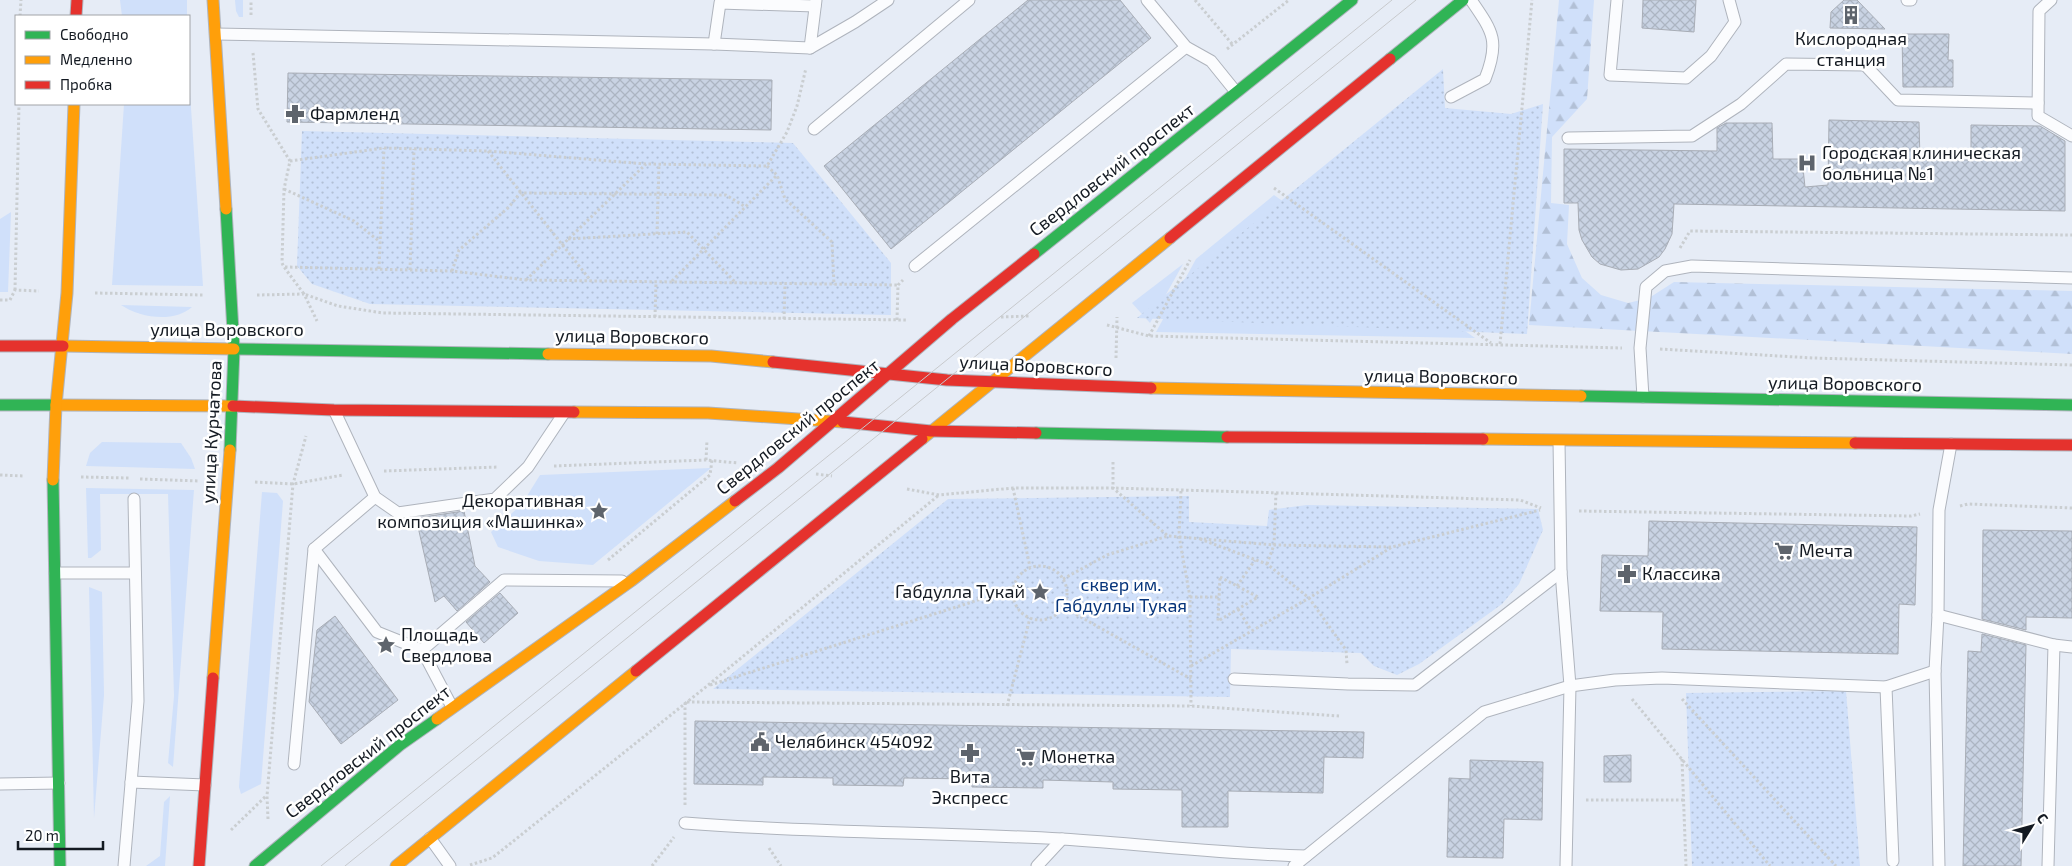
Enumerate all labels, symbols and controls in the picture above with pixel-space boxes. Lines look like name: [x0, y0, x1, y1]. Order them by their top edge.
building icon: Кислородная станция: [1840, 4, 1862, 26]
legend: [15, 15, 190, 105]
text: Свободно: [60, 25, 129, 43]
place label: Кислородная станция: [1795, 27, 1907, 70]
text: Медленно: [60, 50, 133, 68]
text: Пробка: [60, 75, 112, 93]
street label: Свердловский проспект: [1024, 98, 1198, 241]
place label: Фармленд: [310, 102, 400, 124]
pharmacy icon: Фармленд: [284, 103, 306, 125]
place label: Городская клиническая больница №1: [1822, 141, 2021, 184]
hospital icon: Городская клиническая больница №1: [1796, 152, 1818, 174]
street label: улица Воровского: [150, 318, 304, 340]
street label: улица Воровского: [555, 324, 709, 348]
street label: улица Воровского: [959, 350, 1113, 380]
street label: Свердловский проспект: [711, 354, 884, 499]
street label: улица Курчатова: [196, 360, 226, 504]
street label: улица Воровского: [1364, 364, 1518, 388]
street label: улица Воровского: [1768, 371, 1922, 395]
place label: Декоративная композиция «Машинка»: [377, 489, 584, 532]
place icon: Декоративная композиция «Машинка»: [588, 500, 610, 522]
place label: Мечта: [1799, 539, 1853, 561]
supermarket icon: Мечта: [1773, 540, 1795, 562]
place label: Классика: [1642, 562, 1721, 584]
pharmacy icon: Классика: [1616, 563, 1638, 585]
park label: сквер им. Габдуллы Тукая: [1055, 573, 1187, 616]
place label: Габдулла Тукай: [895, 580, 1025, 602]
place icon: Габдулла Тукай: [1029, 581, 1051, 603]
place label: Площадь Свердлова: [401, 623, 492, 666]
place icon: Площадь Свердлова: [375, 634, 397, 656]
street label: Свердловский проспект: [280, 680, 454, 823]
place label: Челябинск 454092: [775, 730, 933, 752]
public building icon: Челябинск 454092: [749, 731, 771, 753]
pharmacy icon: Вита Экспресс: [959, 742, 981, 764]
place label: Монетка: [1041, 745, 1115, 767]
supermarket icon: Монетка: [1015, 746, 1037, 768]
place label: Вита Экспресс: [932, 765, 1009, 808]
north arrow: [2007, 801, 2057, 851]
text: С: [2034, 809, 2052, 826]
scale bar: [18, 818, 102, 850]
text: 20 m: [25, 826, 59, 844]

